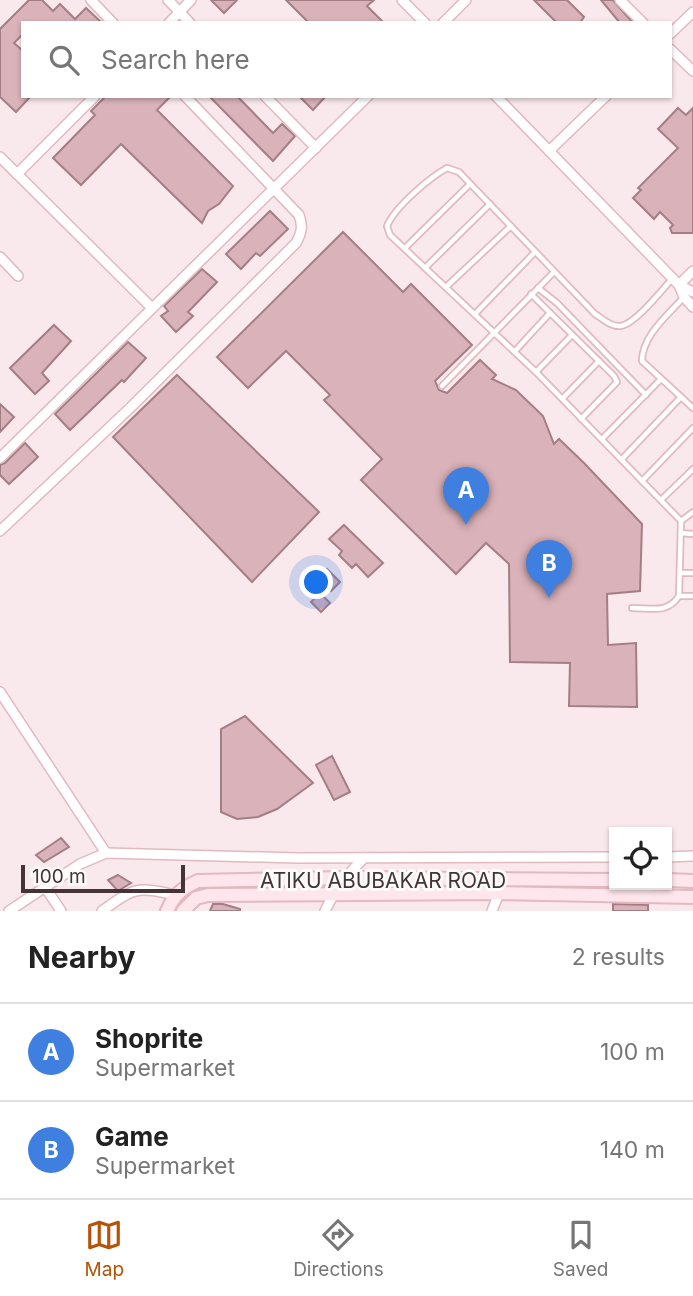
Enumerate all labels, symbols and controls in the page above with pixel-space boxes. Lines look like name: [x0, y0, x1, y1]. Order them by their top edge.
search box: [21, 21, 672, 98]
icon: search: [45, 41, 83, 79]
text: Search here: [101, 44, 250, 75]
pin: A: [443, 467, 489, 525]
pin: B: [526, 540, 572, 598]
your location: [299, 565, 333, 599]
map controls: [609, 827, 672, 890]
button: locate: [609, 827, 672, 890]
scale bar: [21, 862, 186, 894]
text: 100 m: [32, 865, 86, 888]
street label: ATIKU ABUBAKAR ROAD: [260, 868, 506, 893]
text: Nearby: [28, 939, 136, 975]
text: 2 results: [572, 943, 665, 971]
text: Shoprite: [95, 1023, 203, 1054]
text: A: [42, 1038, 60, 1066]
text: 100 m: [600, 1038, 665, 1066]
text: Supermarket: [95, 1054, 235, 1082]
text: Game: [95, 1121, 169, 1152]
text: B: [43, 1136, 59, 1164]
text: 140 m: [600, 1136, 665, 1164]
text: Supermarket: [95, 1152, 235, 1180]
tab: Map: [85, 1216, 124, 1281]
tab: Directions: [293, 1216, 384, 1281]
tab: Saved: [553, 1216, 608, 1281]

